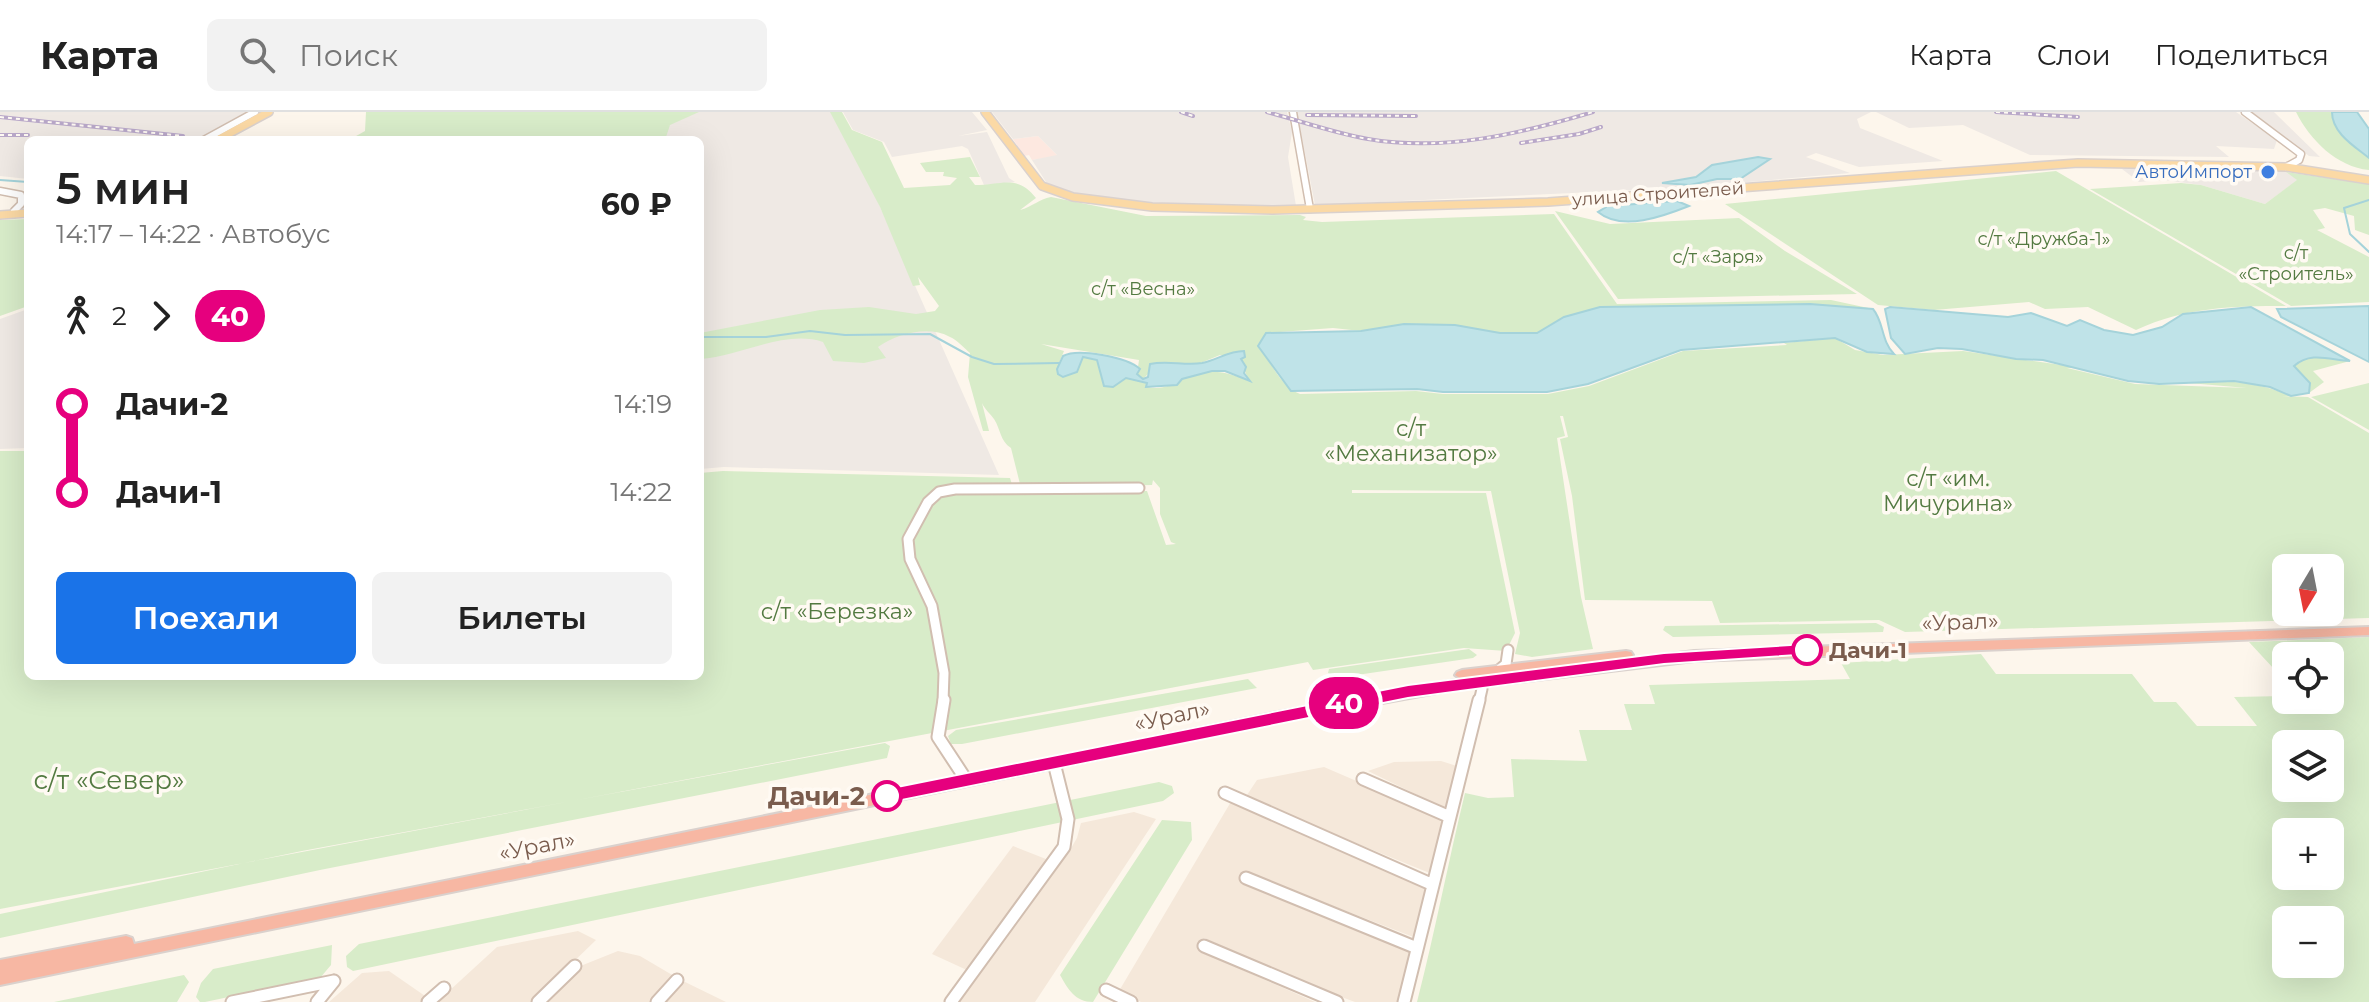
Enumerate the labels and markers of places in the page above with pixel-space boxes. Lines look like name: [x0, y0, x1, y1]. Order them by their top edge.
place label: АвтоИмпорт: [2135, 161, 2252, 183]
marker: АвтоИмпорт: [2259, 163, 2277, 181]
marker: Дачи-1: [1792, 635, 1822, 665]
place label: Дачи-1: [1829, 637, 1907, 664]
place label: Дачи-2: [768, 780, 865, 812]
marker: Дачи-2: [872, 781, 902, 811]

